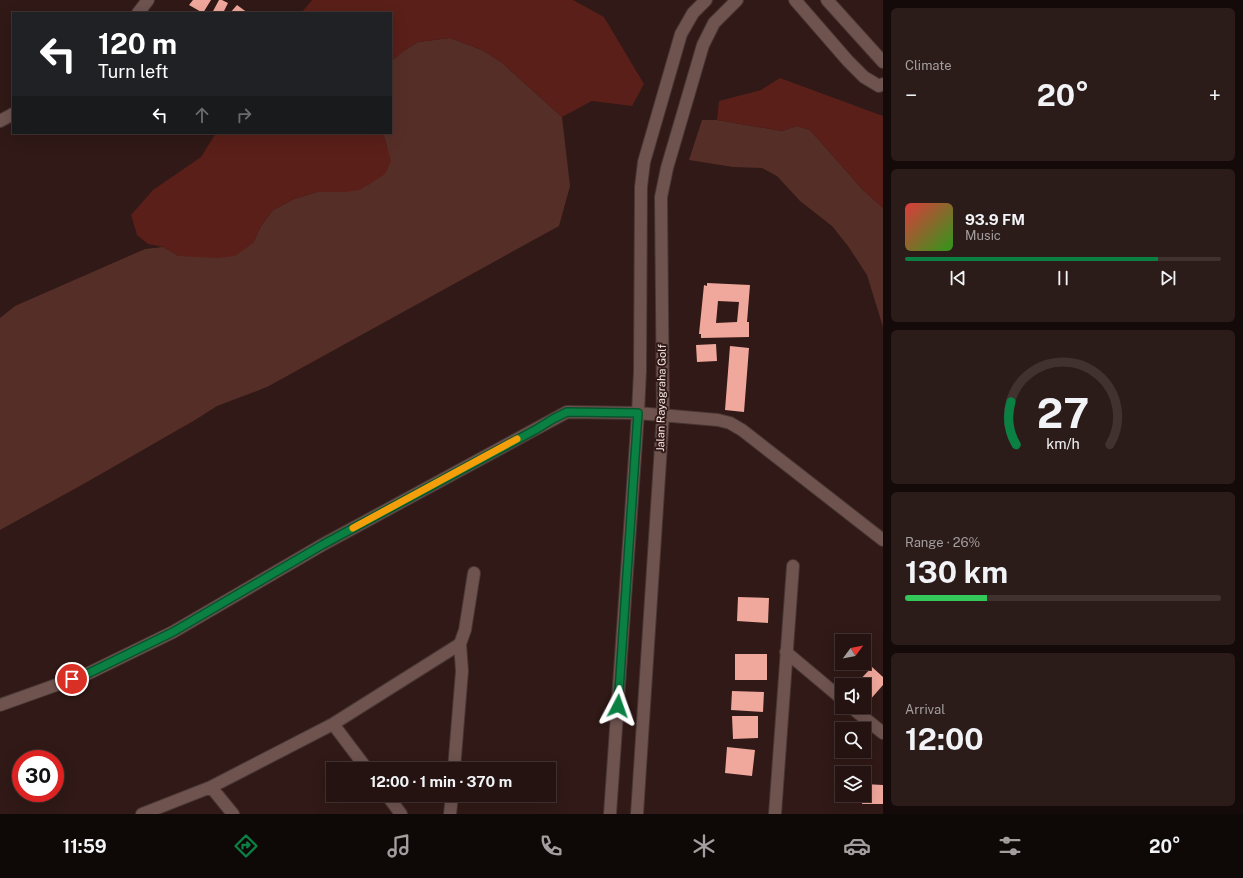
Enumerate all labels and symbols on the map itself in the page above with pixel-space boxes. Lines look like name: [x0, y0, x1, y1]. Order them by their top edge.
street label: Jalan Rayagraha Golf: [654, 343, 668, 452]
north arrow: [835, 634, 871, 670]
pin: [55, 662, 89, 696]
position arrow: [597, 685, 639, 727]
speed limit sign: 30: [12, 750, 64, 802]

